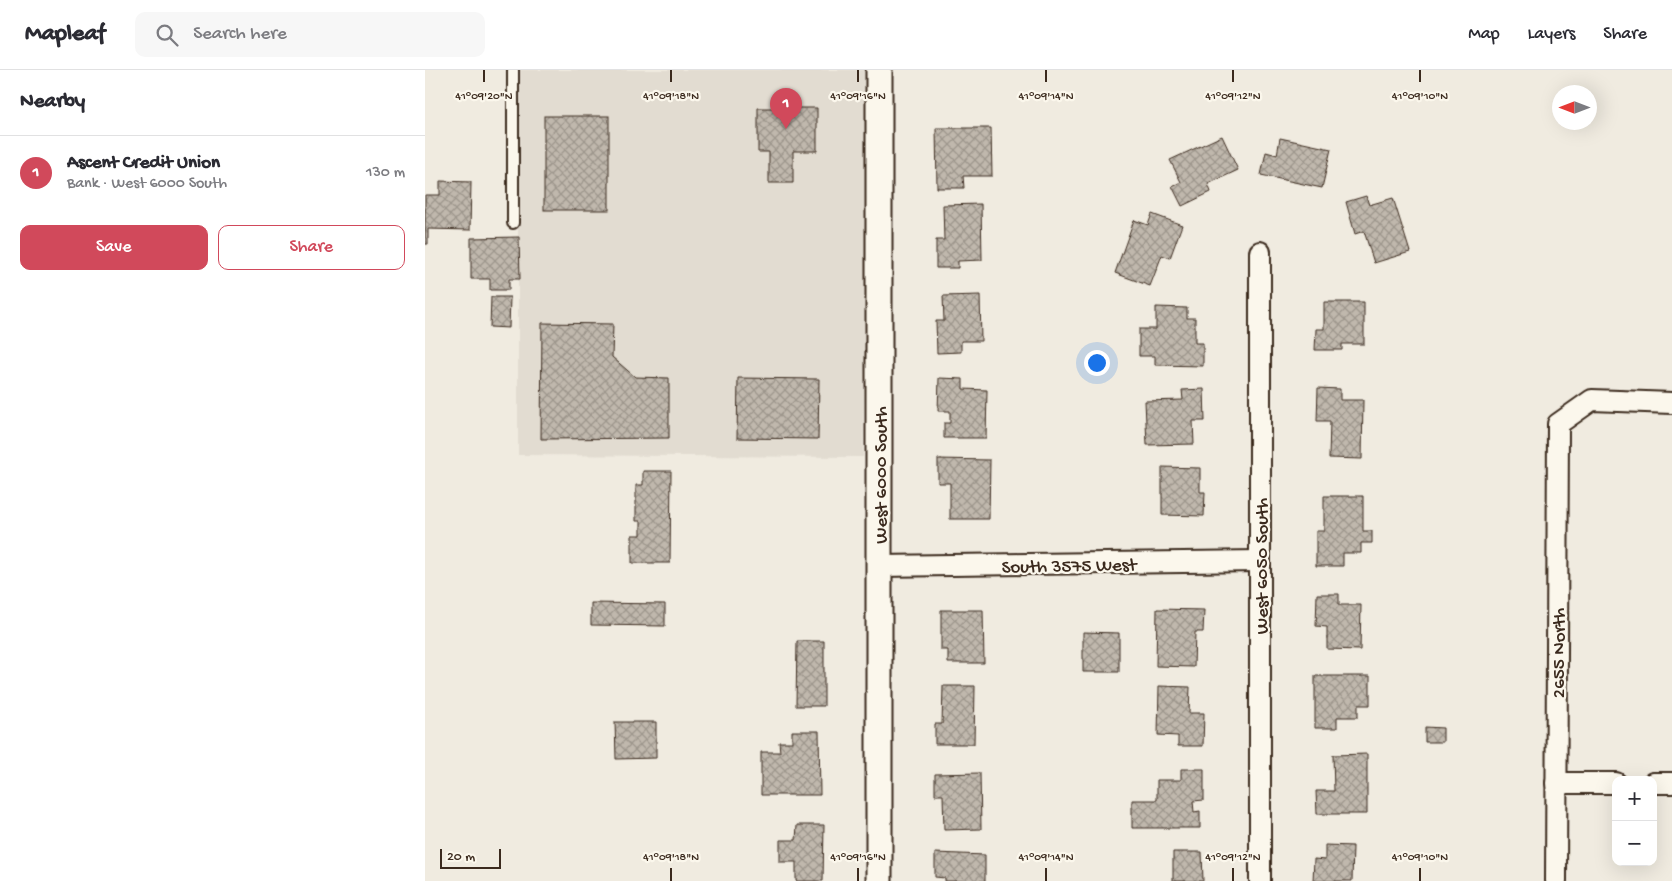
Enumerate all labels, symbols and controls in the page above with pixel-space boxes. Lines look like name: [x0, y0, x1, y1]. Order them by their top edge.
search box: [135, 12, 485, 57]
text: Mapleaf: [25, 20, 105, 49]
icon: search: [153, 21, 181, 49]
text: Search here: [193, 23, 287, 46]
text: Map: [1468, 24, 1500, 45]
text: Layers: [1528, 24, 1575, 45]
text: Share: [1603, 24, 1647, 45]
north arrow: [1552, 85, 1597, 130]
pin: 1: [770, 88, 802, 129]
text: Nearby: [20, 90, 85, 115]
text: 41°09'20"N: [455, 90, 513, 104]
text: 41°09'18"N: [643, 90, 699, 104]
text: 41°09'16"N: [830, 90, 886, 104]
text: 41°09'14"N: [1018, 90, 1074, 104]
text: 41°09'12"N: [1205, 90, 1261, 104]
text: 41°09'10"N: [1392, 90, 1448, 104]
text: Ascent Credit Union: [67, 152, 220, 175]
text: 1: [33, 164, 39, 183]
text: 130 m: [366, 164, 405, 183]
text: Bank · West 6000 South: [67, 175, 227, 194]
button: Save: [20, 225, 208, 270]
button: Share: [218, 225, 405, 270]
your location: [1084, 350, 1110, 376]
street label: West 6000 South: [871, 406, 894, 544]
street label: West 6050 South: [1252, 498, 1275, 634]
street label: South 3575 West: [1001, 555, 1139, 580]
street label: 2655 North: [1549, 608, 1572, 698]
map controls: [1612, 776, 1657, 866]
button: +: [1612, 776, 1657, 821]
button: −: [1612, 821, 1657, 866]
scale bar: [440, 846, 501, 869]
text: 20 m: [447, 849, 475, 866]
text: 41°09'18"N: [643, 851, 699, 865]
text: 41°09'16"N: [830, 851, 886, 865]
text: 41°09'14"N: [1018, 851, 1074, 865]
text: 41°09'12"N: [1205, 851, 1261, 865]
text: 41°09'10"N: [1392, 851, 1448, 865]

